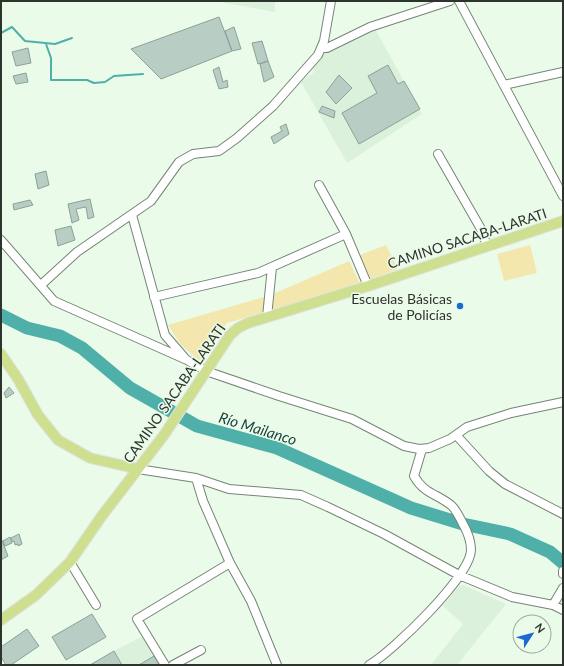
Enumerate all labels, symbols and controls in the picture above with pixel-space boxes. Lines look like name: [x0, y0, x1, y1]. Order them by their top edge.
street label: CAMINO SACABA-LARATI: [385, 204, 549, 272]
place label: Escuelas Básicas de Policías: [351, 290, 452, 323]
marker: Escuelas Básicas de Policías: [455, 301, 465, 311]
street label: CAMINO SACABA-LARATI: [119, 320, 229, 466]
water label: Río Mailanco: [217, 408, 299, 448]
north arrow: [512, 614, 552, 654]
text: N: [533, 621, 548, 635]

